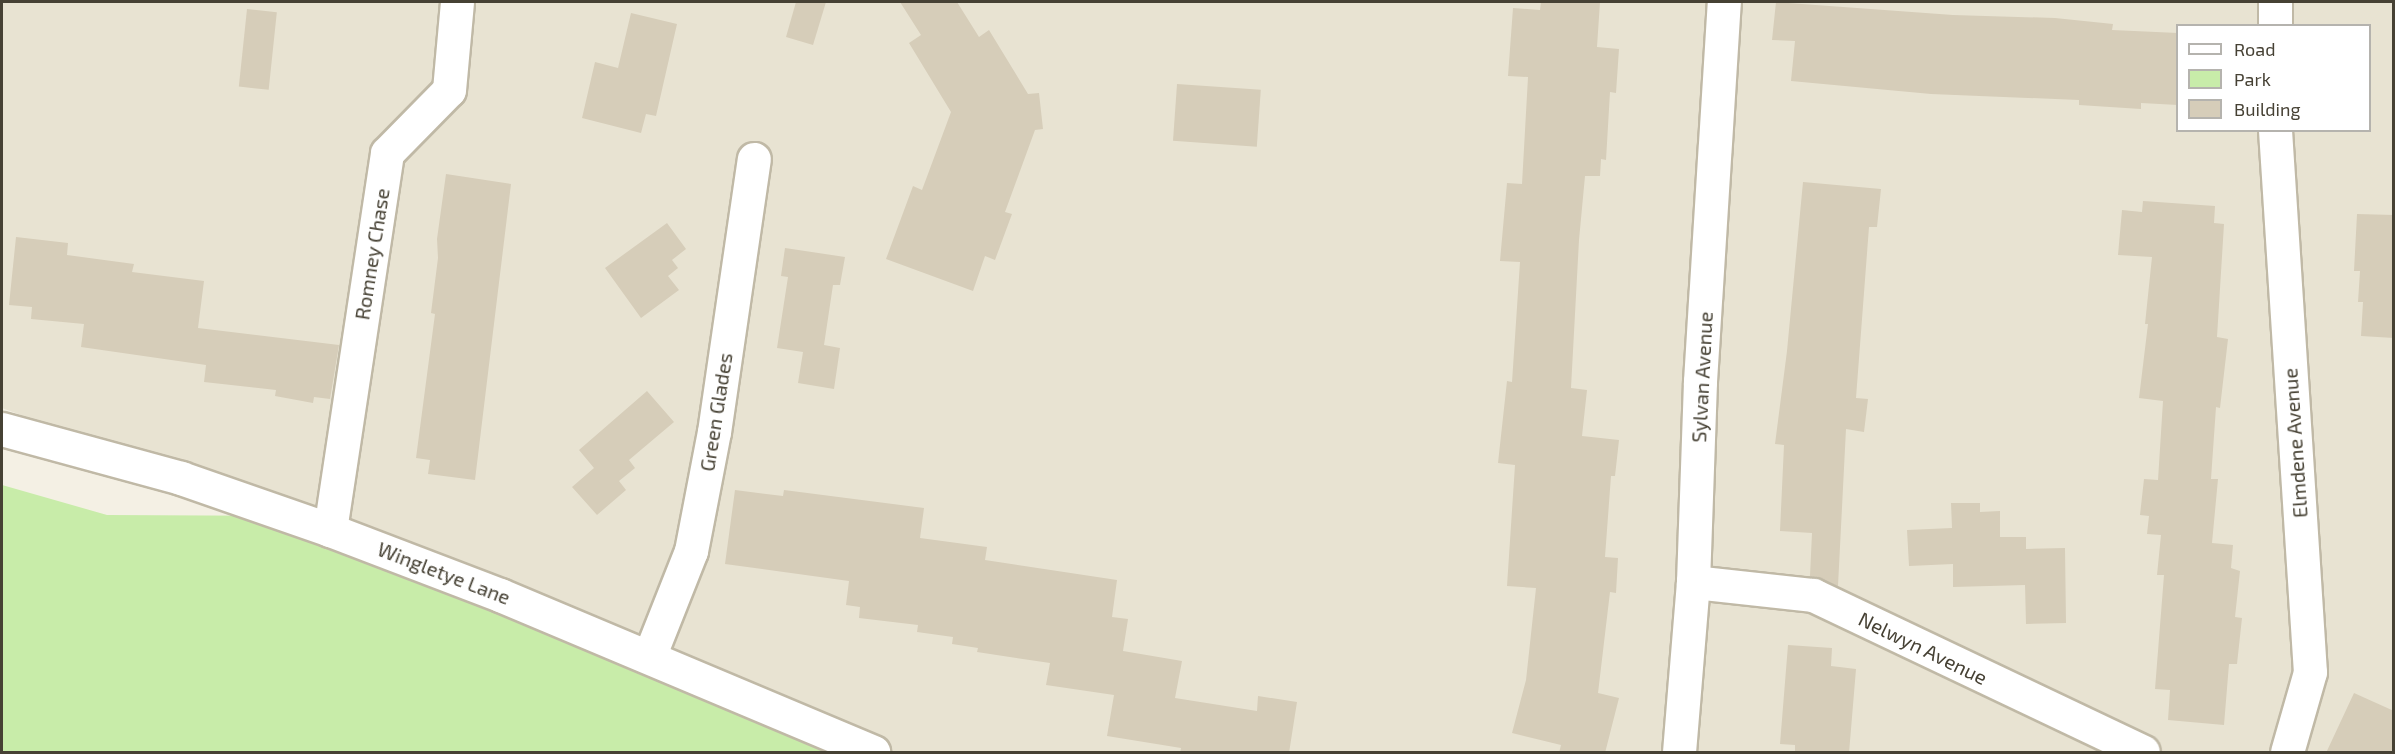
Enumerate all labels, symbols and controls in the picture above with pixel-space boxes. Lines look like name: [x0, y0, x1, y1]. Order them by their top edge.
legend: [2176, 24, 2371, 132]
text: Road: [2234, 38, 2275, 60]
text: Park: [2234, 68, 2271, 90]
text: Building: [2234, 98, 2301, 120]
street label: Romney Chase: [350, 186, 394, 322]
street label: Sylvan Avenue: [1687, 311, 1717, 443]
street label: Green Glades: [695, 351, 737, 473]
street label: Elmdene Avenue: [2278, 367, 2312, 519]
street label: Wingletye Lane: [374, 537, 514, 609]
street label: Nelwyn Avenue: [1855, 606, 1991, 690]

